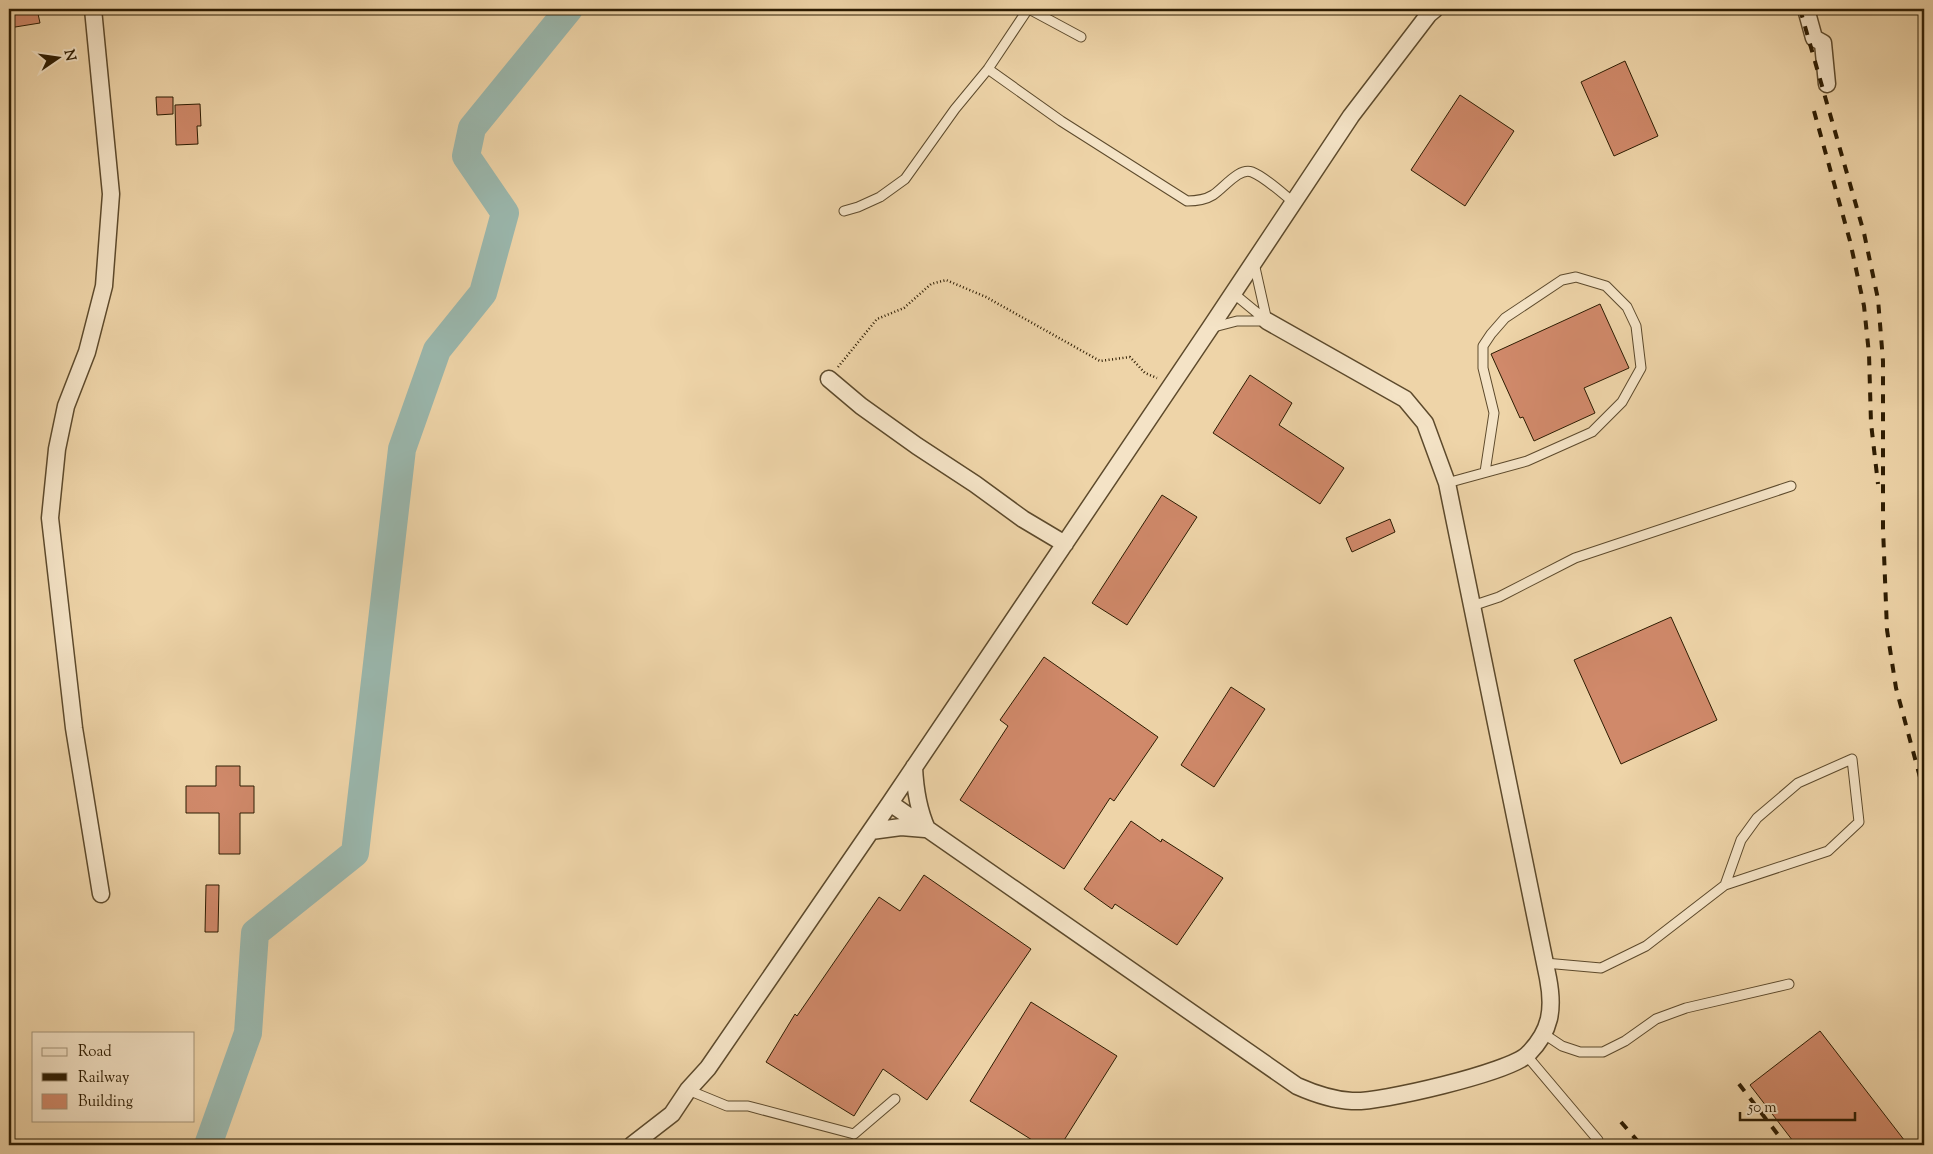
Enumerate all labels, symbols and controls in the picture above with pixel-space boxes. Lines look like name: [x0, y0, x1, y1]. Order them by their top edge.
north arrow: [32, 32, 82, 82]
text: N: [58, 48, 80, 63]
legend: [32, 1032, 195, 1122]
text: Road: [78, 1042, 112, 1063]
text: Railway: [78, 1068, 130, 1089]
scale bar: [1740, 1089, 1856, 1121]
text: Building: [78, 1092, 133, 1113]
text: 50 m: [1747, 1098, 1777, 1119]

